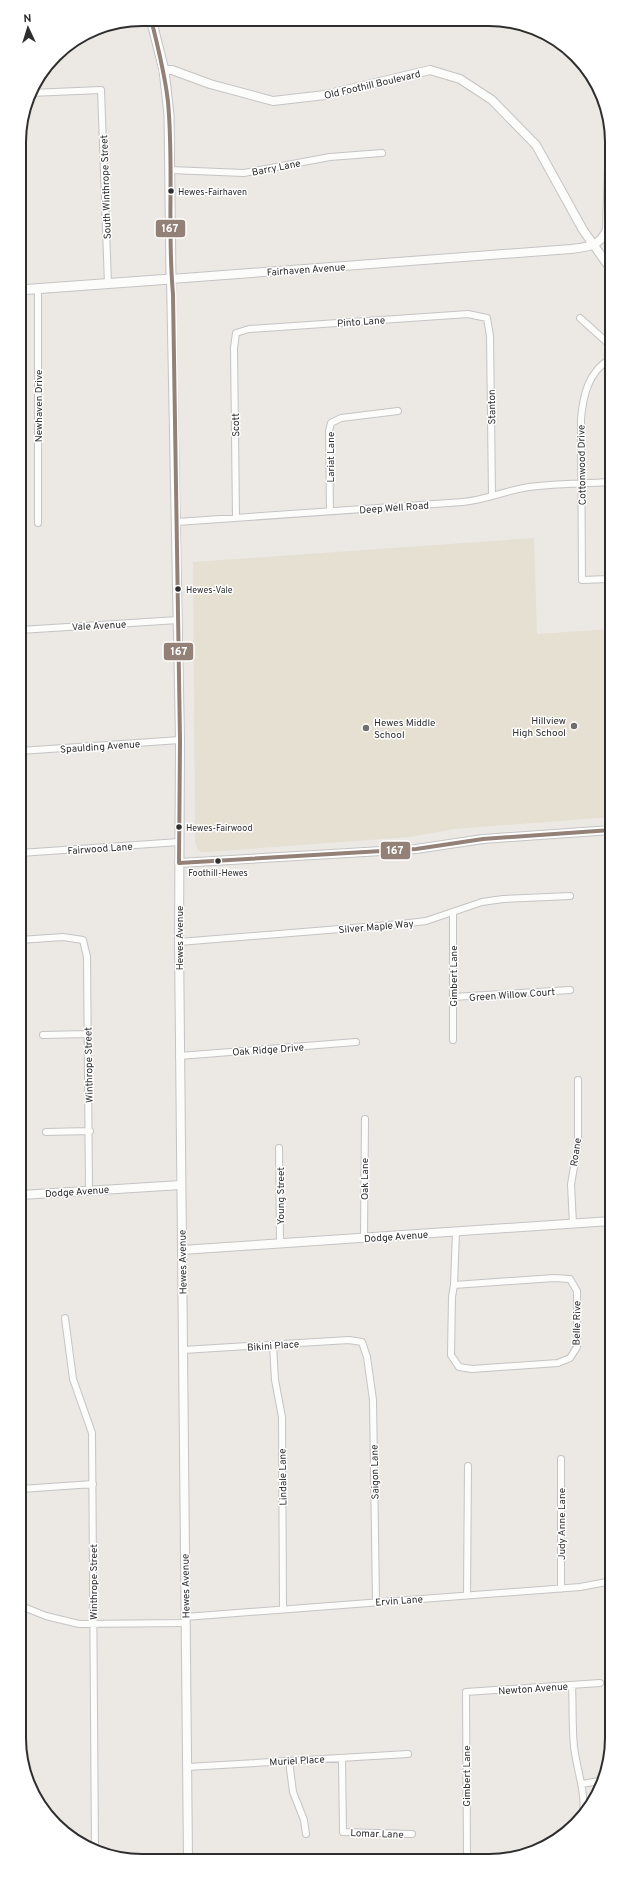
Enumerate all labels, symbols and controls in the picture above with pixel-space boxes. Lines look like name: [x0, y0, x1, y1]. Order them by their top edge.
north arrow: [8, 8, 48, 48]
text: N: [23, 12, 32, 26]
street label: Old Foothill Boulevard: [323, 68, 422, 103]
street label: South Winthrope Street: [98, 134, 115, 239]
street label: Barry Lane: [251, 157, 302, 180]
marker: Hewes-Fairhaven: [166, 186, 176, 196]
place label: Hewes-Fairhaven: [178, 187, 247, 198]
line badge: 167: [155, 219, 186, 238]
text: 167: [161, 222, 179, 236]
street label: Fairhaven Avenue: [266, 261, 346, 280]
street label: Pinto Lane: [337, 314, 386, 331]
street label: Newhaven Drive: [33, 370, 46, 442]
street label: Stanton: [486, 389, 499, 425]
street label: Scott: [230, 413, 243, 437]
street label: Cottonwood Drive: [575, 425, 590, 505]
street label: Lariat Lane: [325, 432, 338, 482]
street label: Deep Well Road: [359, 500, 429, 517]
marker: Hewes-Vale: [173, 584, 183, 594]
place label: Hewes-Vale: [186, 585, 233, 596]
street label: Vale Avenue: [72, 619, 127, 634]
line badge: 167: [163, 642, 194, 661]
text: 167: [170, 645, 188, 659]
place label: Hillview High School: [512, 715, 566, 740]
place label: Hewes Middle School: [374, 717, 436, 742]
marker: Hillview High School: [569, 721, 579, 731]
marker: Hewes Middle School: [361, 723, 371, 733]
street label: Spaulding Avenue: [60, 738, 141, 757]
marker: Hewes-Fairwood: [174, 822, 184, 832]
place label: Hewes-Fairwood: [186, 823, 253, 834]
street label: Fairwood Lane: [67, 841, 133, 858]
line badge: 167: [380, 841, 411, 860]
text: 167: [386, 844, 404, 858]
marker: Foothill-Hewes: [213, 856, 223, 866]
place label: Foothill-Hewes: [188, 868, 248, 879]
street label: Hewes Avenue: [174, 906, 187, 970]
street label: Silver Maple Way: [338, 918, 414, 937]
street label: Gimbert Lane: [448, 945, 461, 1007]
street label: Green Willow Court: [469, 986, 556, 1005]
street label: Winthrope Street: [82, 1027, 97, 1103]
street label: Oak Ridge Drive: [232, 1042, 304, 1059]
street label: Roane: [568, 1137, 585, 1167]
street label: Oak Lane: [359, 1158, 372, 1200]
street label: Young Street: [275, 1167, 288, 1225]
street label: Dodge Avenue: [45, 1184, 110, 1201]
street label: Dodge Avenue: [364, 1229, 429, 1246]
street label: Hewes Avenue: [176, 1230, 191, 1294]
street label: Belle Rive: [571, 1301, 584, 1345]
street label: Bikini Place: [247, 1338, 300, 1355]
street label: Saigon Lane: [369, 1444, 382, 1500]
street label: Lindale Lane: [277, 1448, 290, 1506]
street label: Judy Anne Lane: [556, 1488, 569, 1560]
street label: Winthrope Street: [88, 1544, 101, 1620]
street label: Hewes Avenue: [179, 1554, 194, 1618]
street label: Ervin Lane: [375, 1593, 423, 1610]
street label: Newton Avenue: [498, 1681, 568, 1698]
street label: Gimbert Lane: [461, 1745, 474, 1807]
street label: Muriel Place: [269, 1754, 325, 1769]
street label: Lomar Lane: [350, 1827, 404, 1842]

